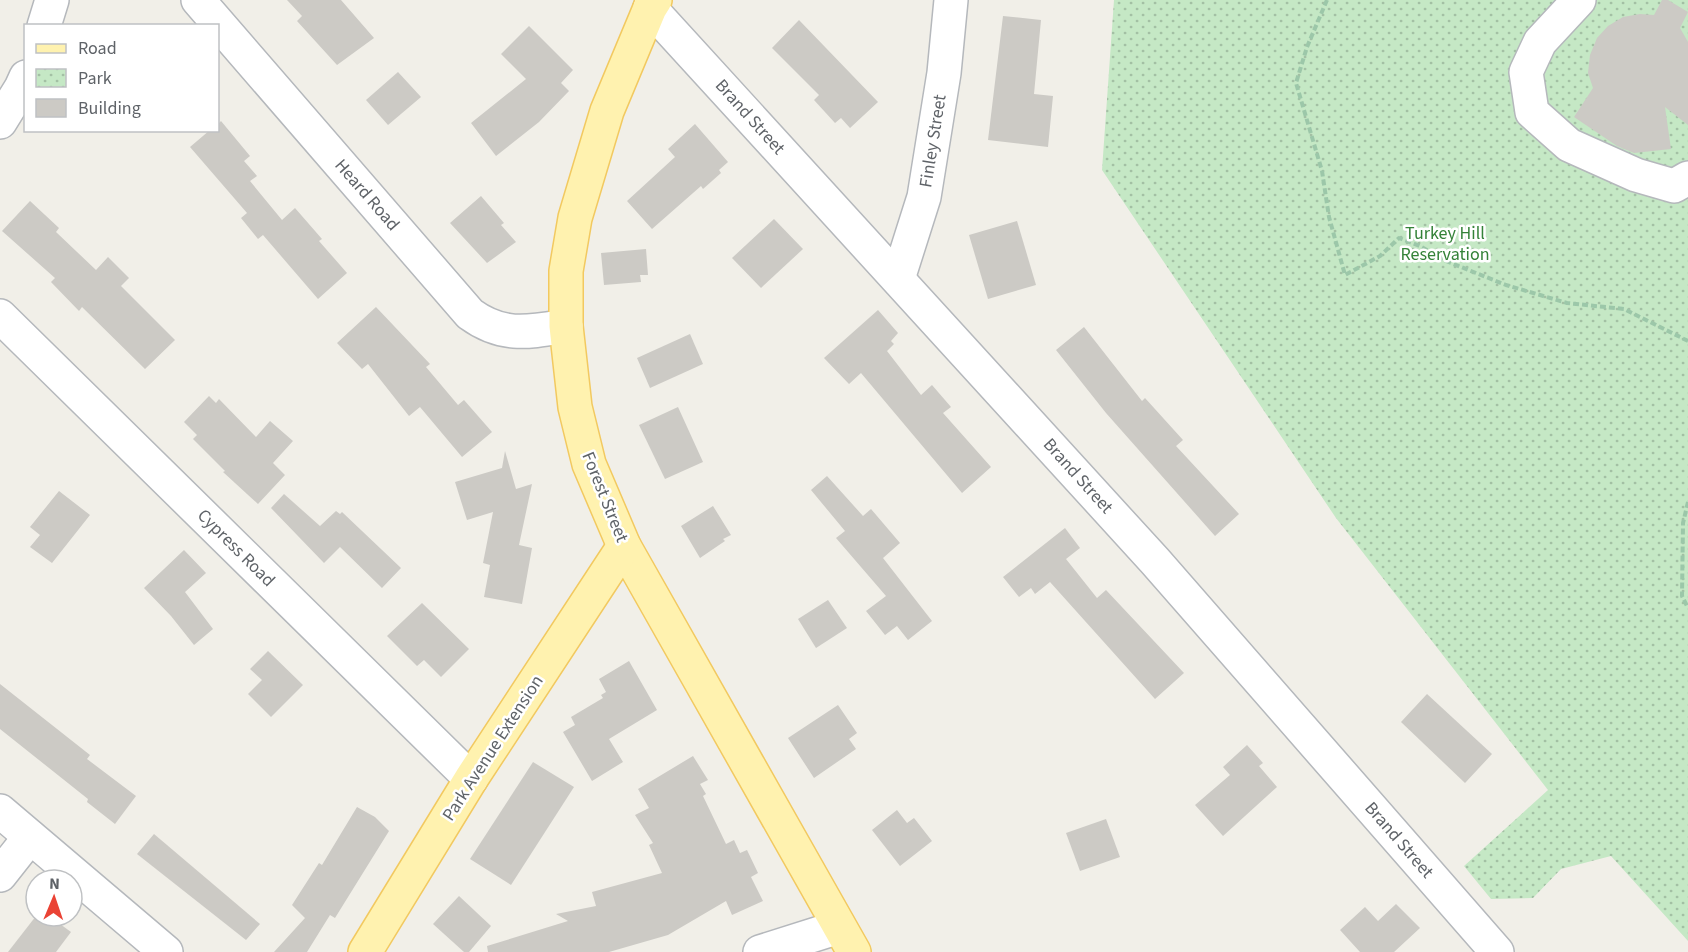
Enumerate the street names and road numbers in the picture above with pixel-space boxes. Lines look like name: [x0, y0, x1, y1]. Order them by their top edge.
street label: Brand Street: [709, 74, 791, 160]
street label: Finley Street: [913, 93, 953, 189]
street label: Heard Road: [329, 154, 405, 236]
street label: Brand Street: [1037, 433, 1119, 519]
street label: Forest Street: [576, 448, 634, 546]
street label: Cypress Road: [192, 504, 280, 592]
street label: Park Avenue Extension: [436, 670, 550, 826]
street label: Brand Street: [1359, 796, 1439, 884]

